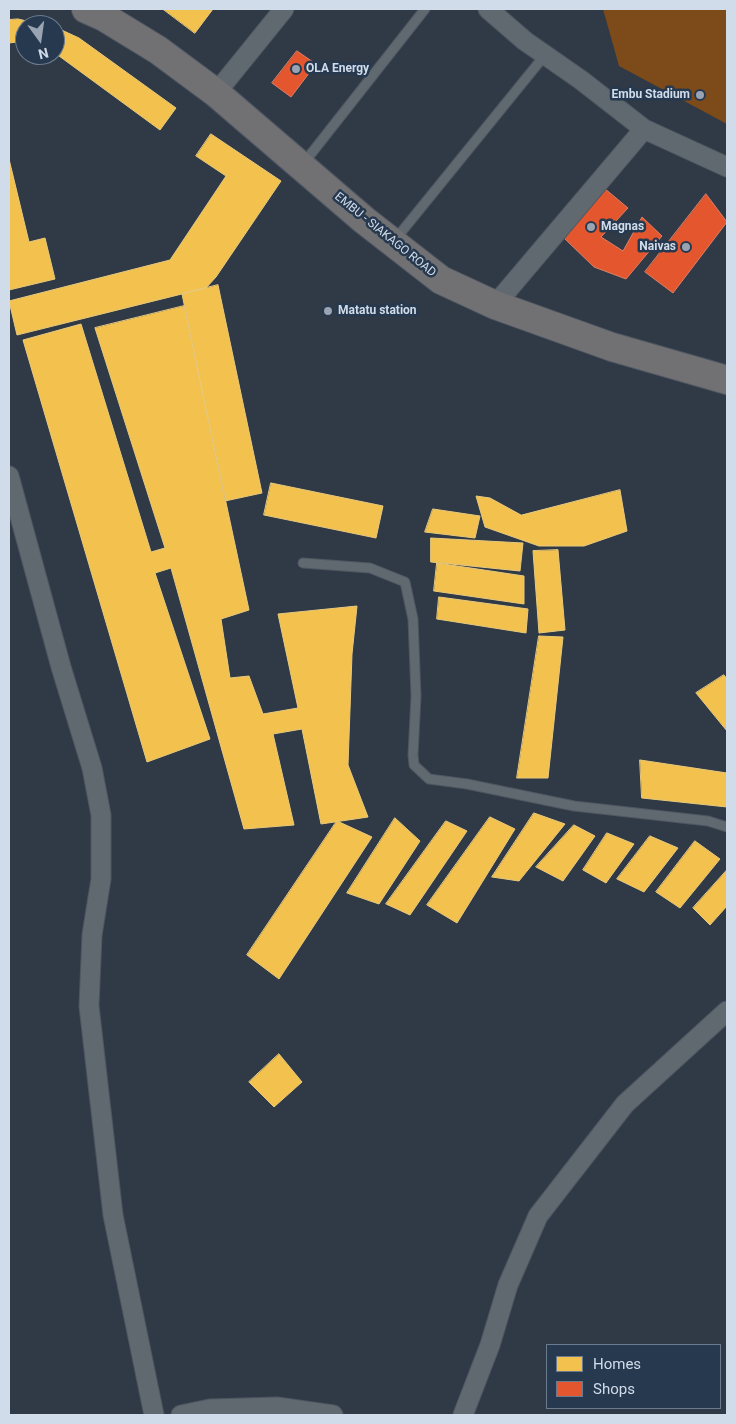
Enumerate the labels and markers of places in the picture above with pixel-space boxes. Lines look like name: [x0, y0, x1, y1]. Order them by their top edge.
place label: OLA Energy: [306, 62, 369, 76]
marker: OLA Energy: [290, 63, 302, 75]
place label: Embu Stadium: [611, 88, 690, 102]
marker: Embu Stadium: [694, 89, 706, 101]
place label: Magnas: [601, 220, 644, 234]
marker: Magnas: [585, 221, 597, 233]
place label: Naivas: [639, 240, 676, 254]
marker: Naivas: [680, 241, 692, 253]
place label: Matatu station: [338, 304, 417, 318]
marker: Matatu station: [322, 305, 334, 317]

